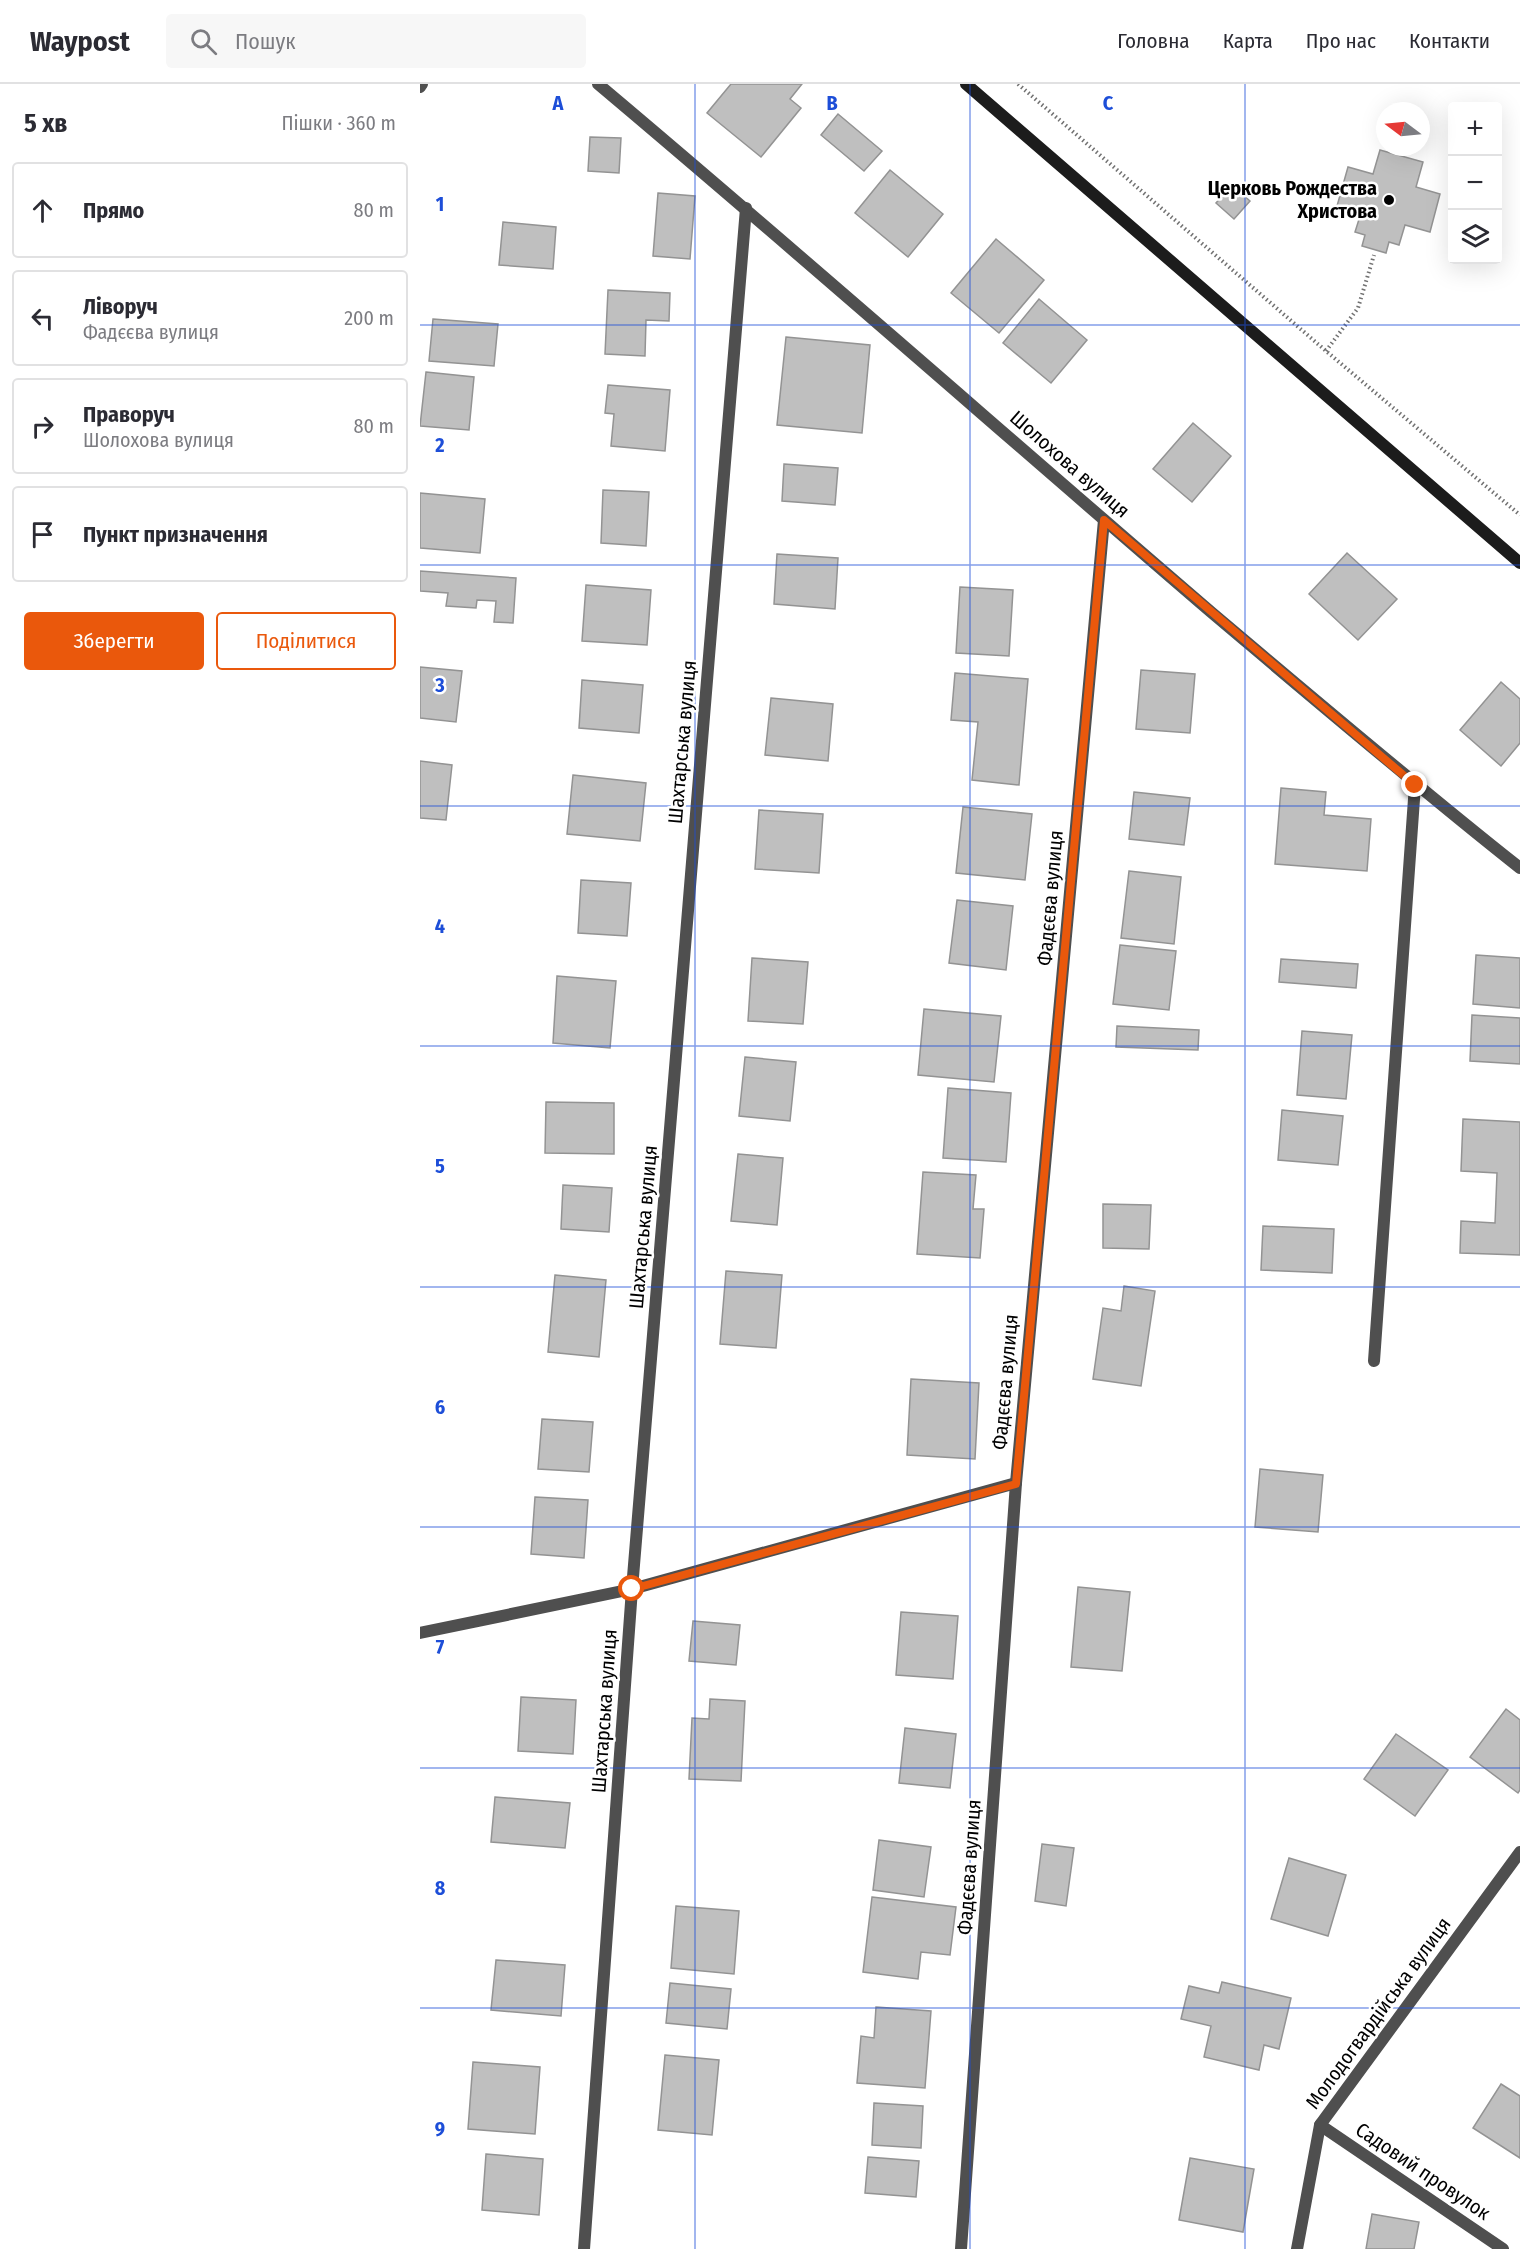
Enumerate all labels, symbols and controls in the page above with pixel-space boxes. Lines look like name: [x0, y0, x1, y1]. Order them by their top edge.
search box: [166, 14, 586, 68]
text: Waypost: [30, 25, 130, 58]
icon: search: [187, 25, 220, 58]
text: Пошук: [235, 28, 296, 55]
text: Головна: [1117, 28, 1190, 54]
text: Карта: [1223, 28, 1273, 54]
text: Про нас: [1306, 28, 1376, 54]
text: Контакти: [1409, 28, 1490, 54]
text: A: [552, 91, 565, 115]
text: B: [826, 91, 838, 115]
text: C: [1103, 91, 1114, 115]
north arrow: [1376, 102, 1430, 156]
map controls: [1448, 102, 1502, 264]
button: +: [1448, 102, 1502, 156]
text: 5 хв: [24, 108, 68, 139]
text: Пішки · 360 m: [281, 111, 396, 135]
button: −: [1448, 156, 1502, 210]
place label: Церковь Рождества Христова: [1208, 176, 1377, 223]
text: 1: [436, 192, 444, 216]
marker: Церковь Рождества Христова: [1382, 193, 1396, 207]
icon: ahead: [26, 194, 59, 227]
text: Прямо: [83, 197, 144, 224]
text: 80 m: [354, 198, 394, 222]
button: layers: [1448, 210, 1502, 264]
text: Ліворуч: [83, 293, 158, 320]
icon: left: [26, 302, 59, 335]
text: 200 m: [344, 306, 394, 330]
text: Фадєєва вулиця: [83, 320, 219, 344]
text: Праворуч: [83, 401, 175, 428]
street label: Шолохова вулиця: [1005, 405, 1135, 523]
icon: right: [26, 410, 59, 443]
text: 80 m: [354, 414, 394, 438]
text: Шолохова вулиця: [83, 428, 234, 452]
text: 2: [434, 433, 445, 457]
icon: arrive: [26, 518, 59, 551]
text: Пункт призначення: [83, 521, 268, 548]
button: Зберегти: [24, 612, 204, 670]
button: Поділитися: [216, 612, 396, 670]
street label: Шахтарська вулиця: [663, 659, 701, 825]
text: 3: [434, 673, 445, 697]
route end: [1401, 771, 1427, 797]
street label: Фадєєва вулиця: [1032, 829, 1068, 967]
text: 4: [435, 914, 445, 938]
street label: Шахтарська вулиця: [624, 1144, 662, 1310]
text: 5: [435, 1154, 445, 1178]
street label: Фадєєва вулиця: [987, 1313, 1023, 1451]
text: 6: [435, 1395, 445, 1419]
route start: [618, 1575, 644, 1601]
street label: Шахтарська вулиця: [586, 1628, 622, 1794]
text: 7: [436, 1635, 445, 1659]
street label: Фадєєва вулиця: [952, 1798, 986, 1936]
text: 8: [435, 1876, 446, 1900]
street label: Молодогвардійська вулиця: [1300, 1913, 1456, 2113]
text: 9: [435, 2117, 445, 2141]
street label: Садовий провулок: [1351, 2117, 1495, 2225]

